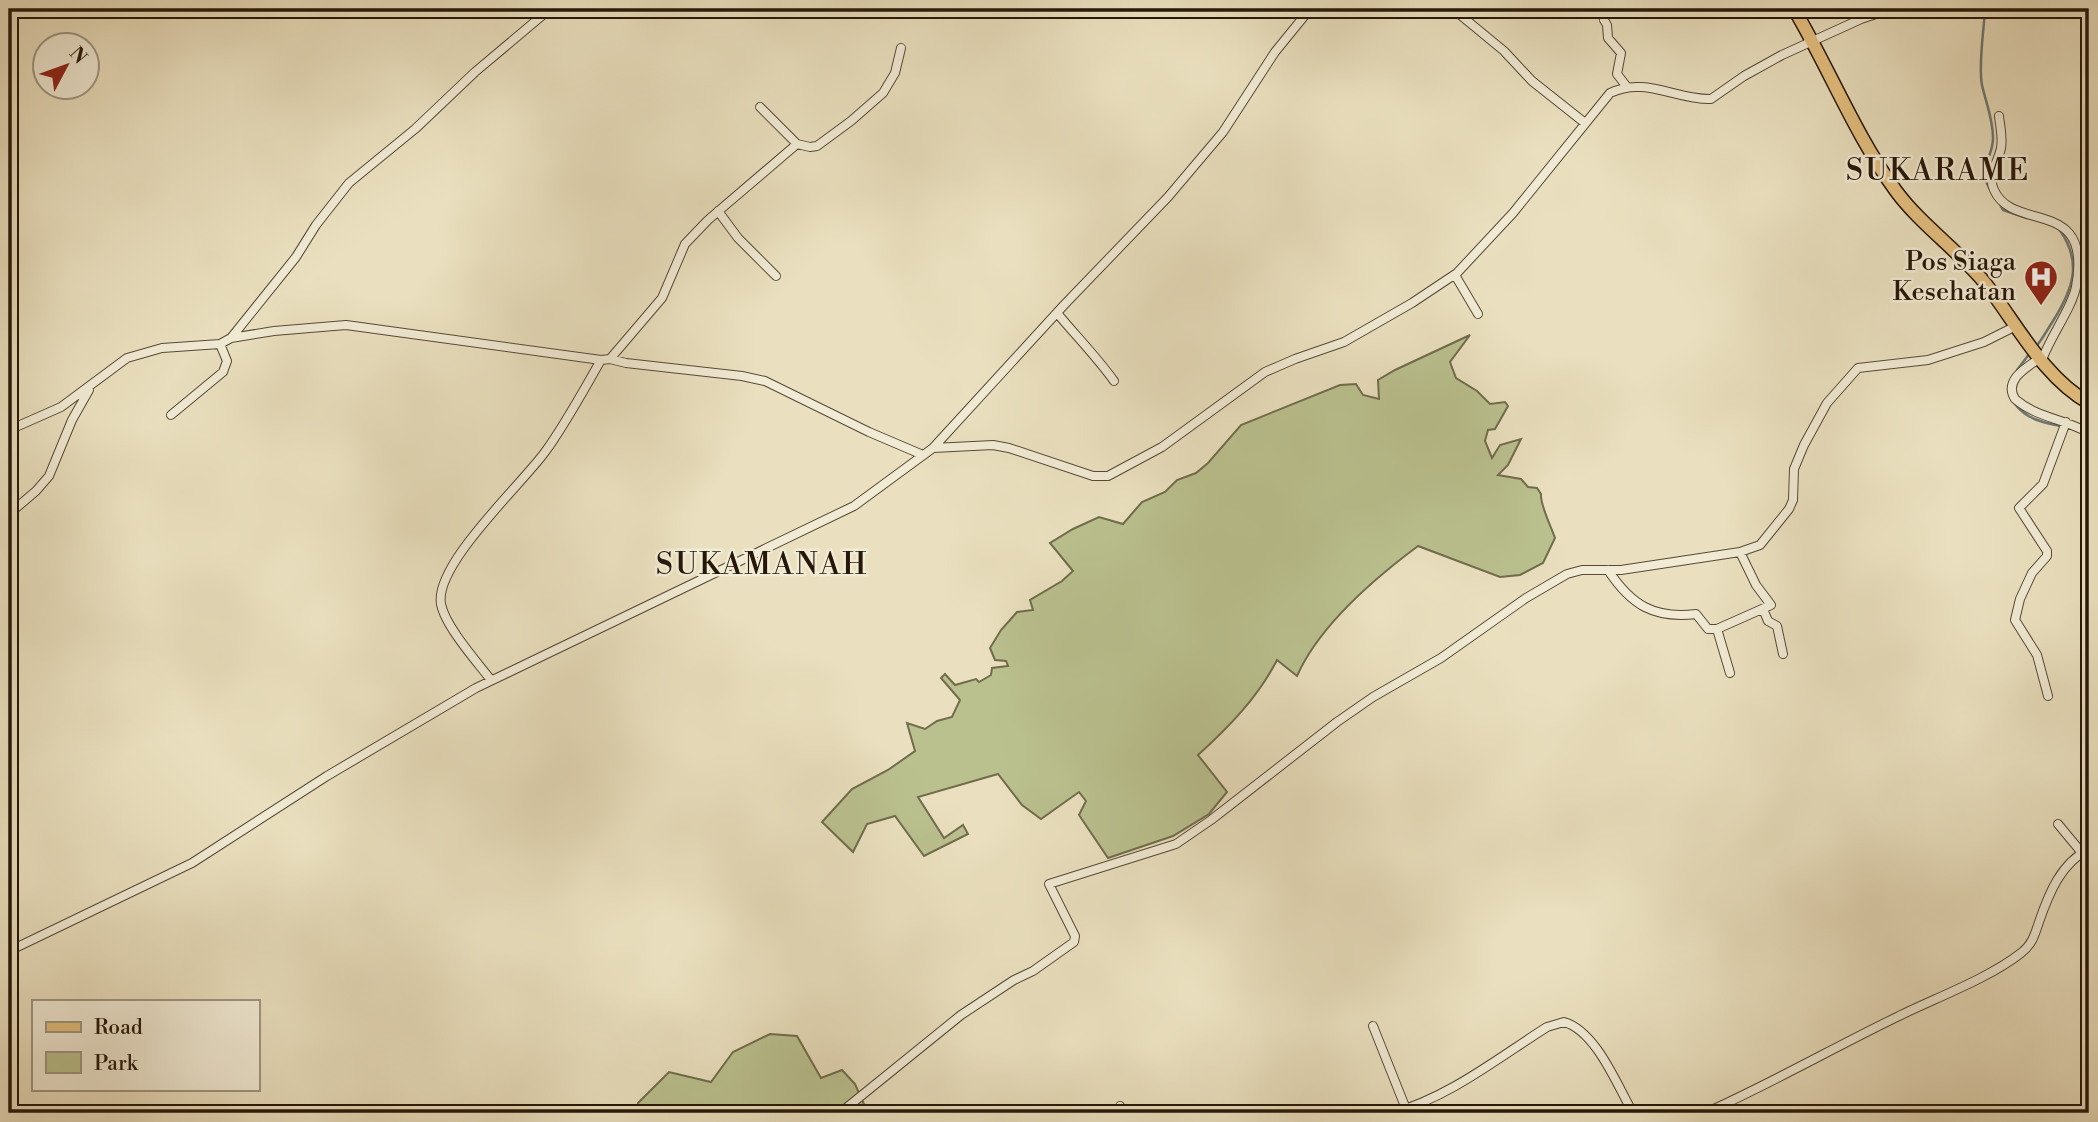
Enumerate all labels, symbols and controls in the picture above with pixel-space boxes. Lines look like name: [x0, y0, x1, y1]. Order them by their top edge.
north arrow: [32, 32, 102, 102]
text: N: [64, 42, 92, 69]
district label: SUKARAME: [1846, 152, 2030, 190]
place label: Pos Siaga Kesehatan: [1893, 246, 2017, 308]
hospital icon: Pos Siaga Kesehatan: [2022, 258, 2060, 307]
district label: SUKAMANAH: [656, 546, 868, 584]
legend: [32, 1000, 259, 1090]
text: Road: [94, 1015, 143, 1041]
text: Park: [94, 1051, 139, 1077]

